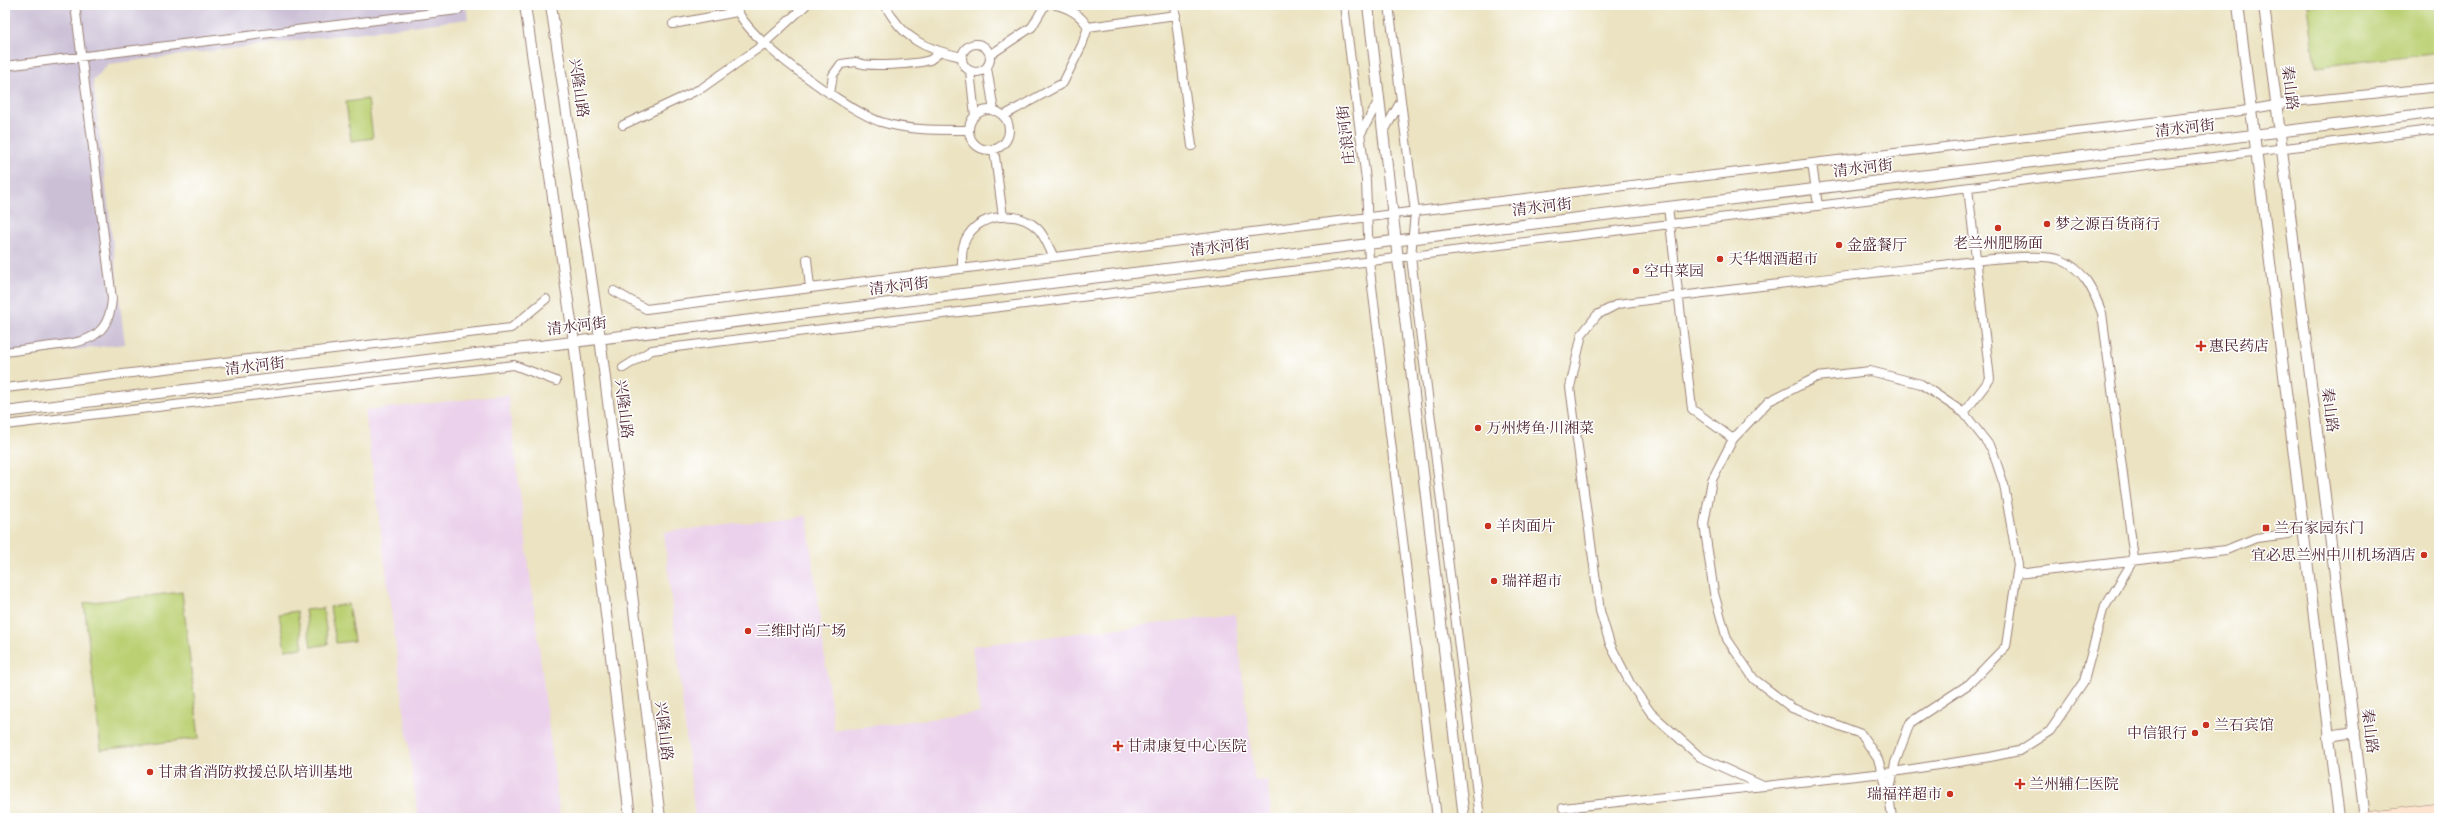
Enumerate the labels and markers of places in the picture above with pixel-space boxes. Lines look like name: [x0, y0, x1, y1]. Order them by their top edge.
place label: 梦之源百货商行: [2055, 215, 2160, 233]
marker: 梦之源百货商行: [2042, 219, 2052, 229]
marker: 老兰州肥肠面: [1993, 223, 2003, 233]
place label: 老兰州肥肠面: [1953, 234, 2043, 252]
place label: 金盛餐厅: [1847, 236, 1907, 254]
marker: 金盛餐厅: [1834, 240, 1844, 250]
place label: 天华烟酒超市: [1728, 250, 1818, 268]
marker: 天华烟酒超市: [1715, 254, 1725, 264]
place label: 空中菜园: [1644, 262, 1704, 280]
marker: 空中菜园: [1631, 266, 1641, 276]
place label: 惠民药店: [2209, 337, 2269, 355]
marker: 惠民药店: [2196, 341, 2206, 351]
place label: 万州烤鱼·川湘菜: [1486, 419, 1594, 437]
marker: 万州烤鱼·川湘菜: [1473, 423, 1483, 433]
place label: 羊肉面片: [1496, 517, 1556, 535]
place label: 兰石家园东门: [2274, 519, 2364, 537]
marker: 羊肉面片: [1483, 521, 1493, 531]
marker: 兰石家园东门: [2261, 523, 2271, 533]
place label: 宜必思兰州中川机场酒店: [2251, 546, 2416, 564]
marker: 宜必思兰州中川机场酒店: [2419, 550, 2429, 560]
place label: 瑞祥超市: [1502, 572, 1562, 590]
marker: 瑞祥超市: [1489, 576, 1499, 586]
place label: 三维时尚广场: [756, 622, 846, 640]
marker: 三维时尚广场: [743, 626, 753, 636]
place label: 兰石宾馆: [2214, 716, 2274, 734]
marker: 兰石宾馆: [2201, 720, 2211, 730]
place label: 中信银行: [2127, 724, 2187, 742]
marker: 中信银行: [2190, 728, 2200, 738]
place label: 甘肃康复中心医院: [1127, 737, 1247, 755]
marker: 甘肃康复中心医院: [1112, 740, 1124, 752]
place label: 甘肃省消防救援总队培训基地: [158, 763, 353, 781]
marker: 甘肃省消防救援总队培训基地: [145, 767, 155, 777]
place label: 兰州辅仁医院: [2029, 775, 2119, 793]
marker: 兰州辅仁医院: [2014, 778, 2026, 790]
place label: 瑞福祥超市: [1867, 785, 1942, 803]
marker: 瑞福祥超市: [1945, 789, 1955, 799]

